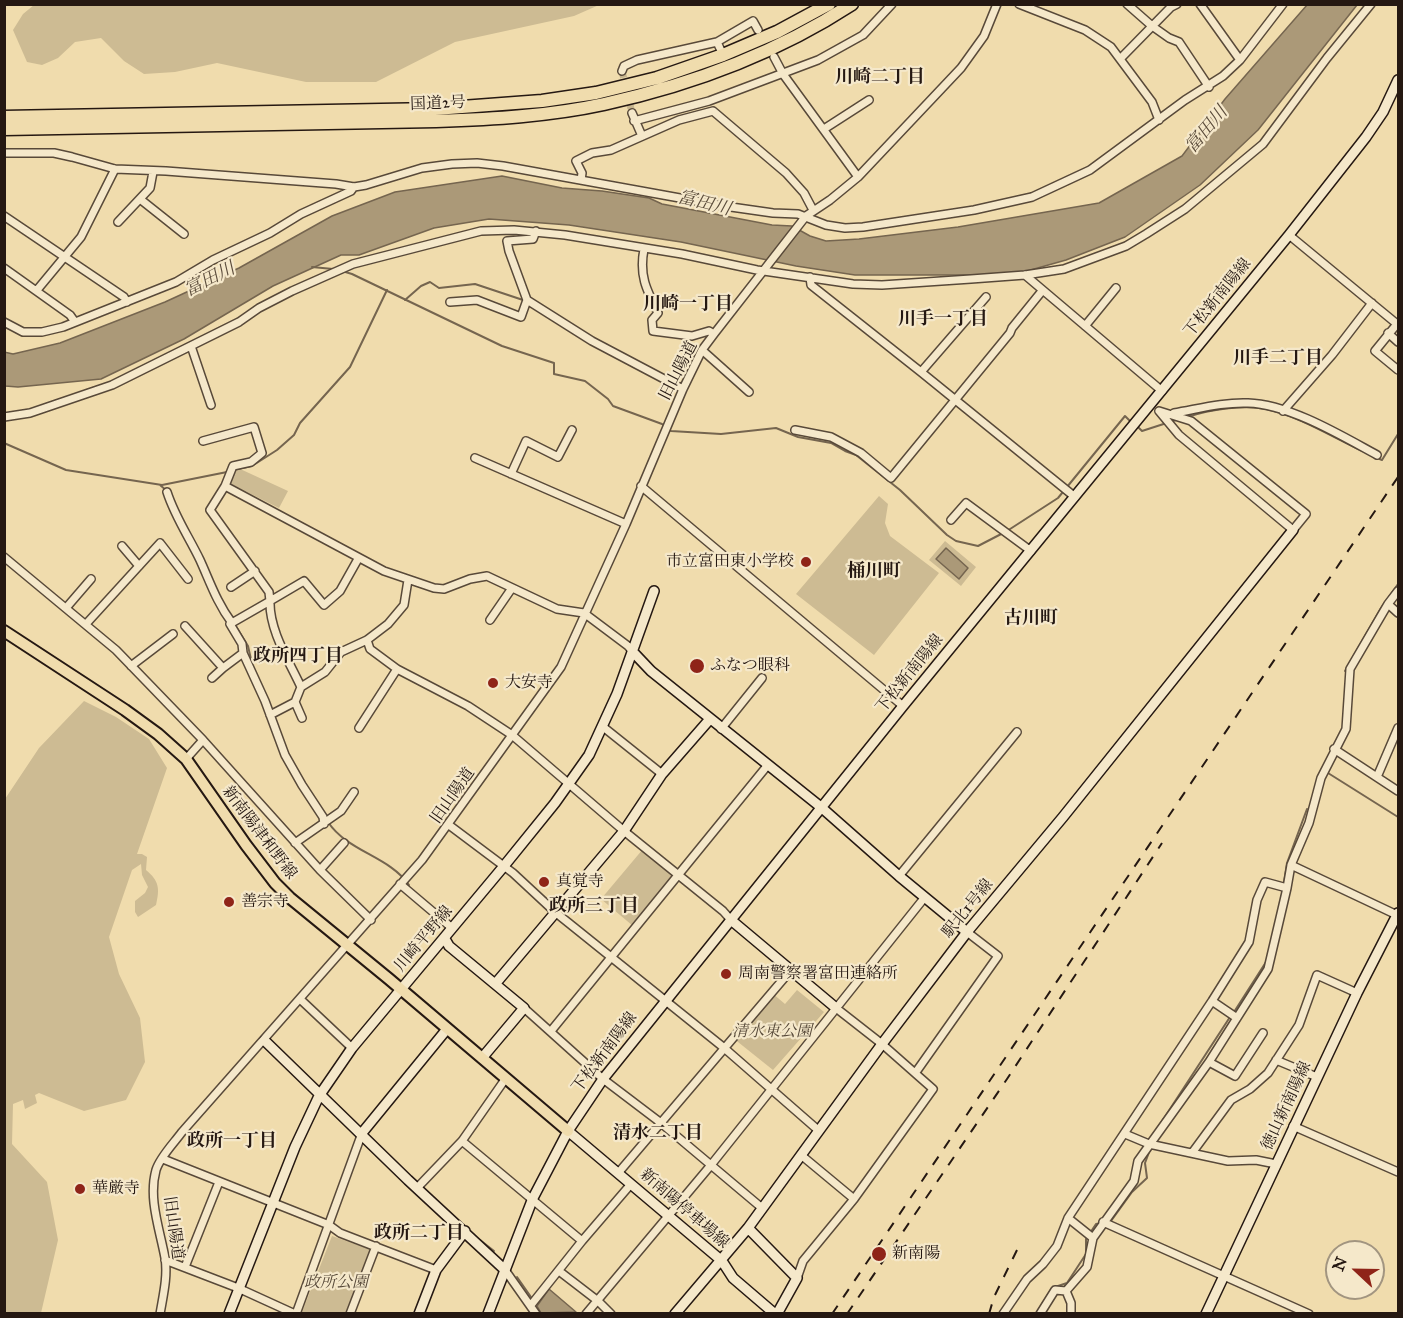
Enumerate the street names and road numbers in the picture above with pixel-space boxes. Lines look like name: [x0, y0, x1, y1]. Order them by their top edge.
street label: 国道2号: [410, 93, 466, 115]
street label: 下松新南陽線: [1180, 255, 1256, 341]
street label: 旧山陽道: [656, 338, 702, 404]
street label: 下松新南陽線: [872, 631, 948, 717]
street label: 旧山陽道: [427, 764, 479, 828]
street label: 新南陽津和野線: [218, 782, 300, 884]
street label: 駅北1号線: [938, 876, 998, 942]
street label: 川崎平野線: [391, 902, 457, 976]
street label: 下松新南陽線: [568, 1009, 642, 1097]
street label: 徳山新南陽線: [1258, 1058, 1316, 1154]
street label: 新南陽停車場線: [635, 1165, 733, 1253]
street label: 旧山陽道: [159, 1195, 187, 1261]

